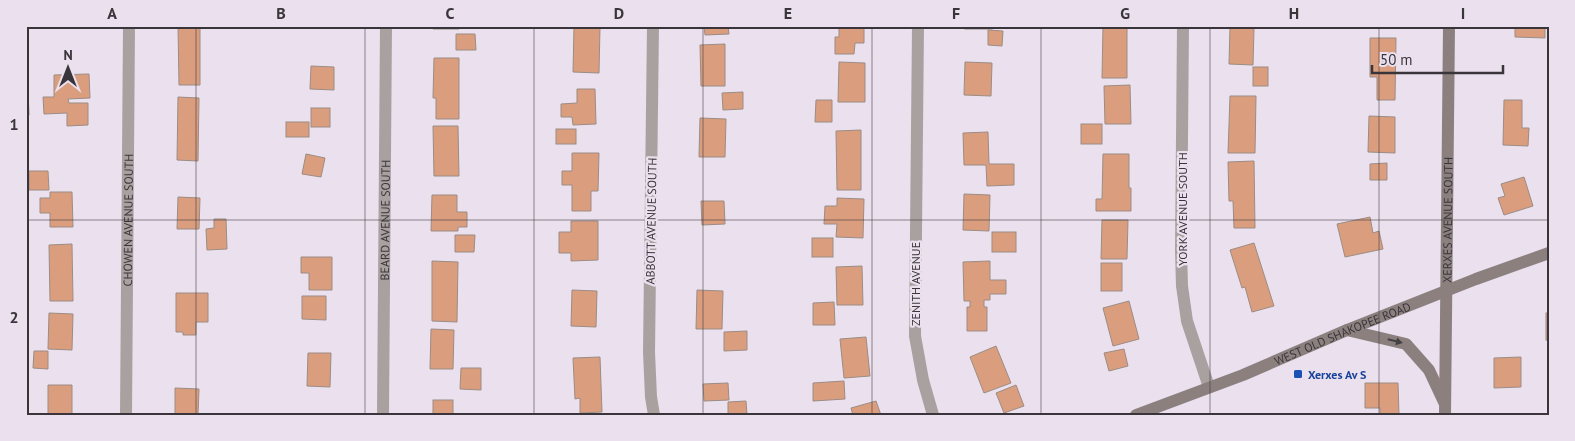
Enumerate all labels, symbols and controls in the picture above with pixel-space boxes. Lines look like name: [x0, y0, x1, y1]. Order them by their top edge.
text: A: [107, 3, 117, 23]
text: B: [276, 3, 286, 23]
text: C: [446, 3, 455, 23]
text: D: [614, 3, 624, 23]
text: E: [784, 3, 792, 23]
text: F: [952, 3, 960, 23]
text: G: [1120, 3, 1130, 23]
text: H: [1289, 3, 1299, 23]
text: I: [1461, 3, 1465, 23]
north arrow: [42, 42, 92, 92]
scale bar: [1372, 42, 1504, 74]
text: N: [63, 46, 73, 64]
text: 50 m: [1380, 50, 1413, 69]
text: 1: [9, 114, 19, 134]
street label: YORK AVENUE SOUTH: [1175, 152, 1190, 266]
street label: CHOWEN AVENUE SOUTH: [119, 154, 136, 286]
street label: ABBOTT AVENUE SOUTH: [642, 157, 660, 285]
street label: XERXES AVENUE SOUTH: [1439, 157, 1455, 283]
street label: BEARD AVENUE SOUTH: [377, 160, 392, 280]
street label: ZENITH AVENUE: [908, 242, 923, 326]
street label: WEST OLD SHAKOPEE ROAD: [1272, 298, 1413, 368]
text: 2: [9, 307, 19, 327]
one-way arrow: [1387, 337, 1402, 345]
place label: Xerxes Av S: [1308, 367, 1366, 382]
marker: Xerxes Av S: [1292, 368, 1304, 380]

